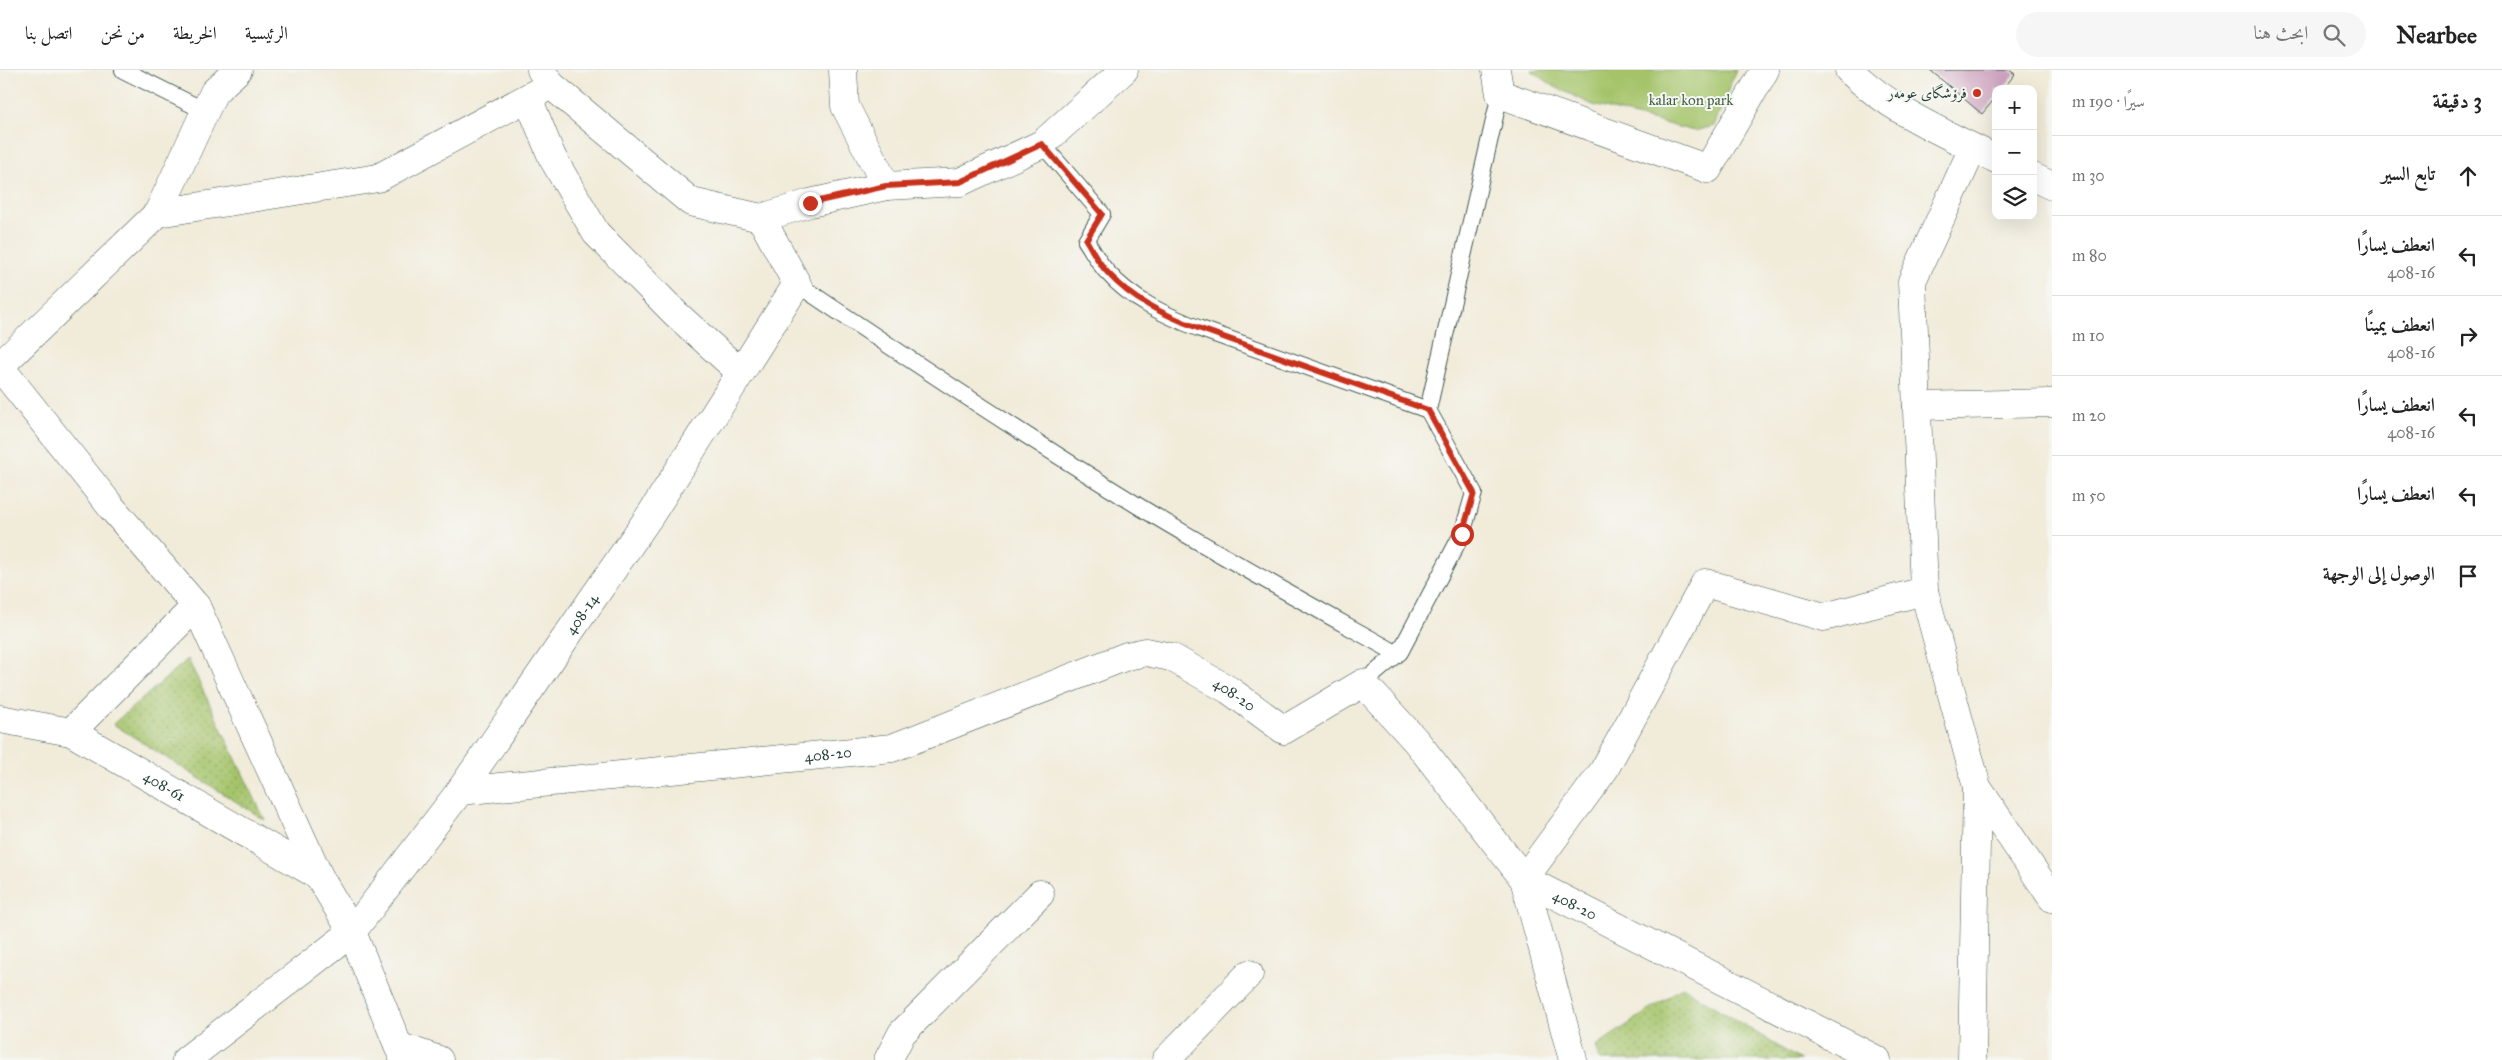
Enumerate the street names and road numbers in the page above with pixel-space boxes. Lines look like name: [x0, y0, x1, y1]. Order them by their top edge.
street label: 408-14: [562, 590, 603, 638]
street label: 408-20: [1210, 674, 1259, 715]
street label: 408-20: [804, 743, 853, 766]
street label: 408-61: [140, 767, 188, 805]
street label: 408-20: [1550, 886, 1600, 924]

